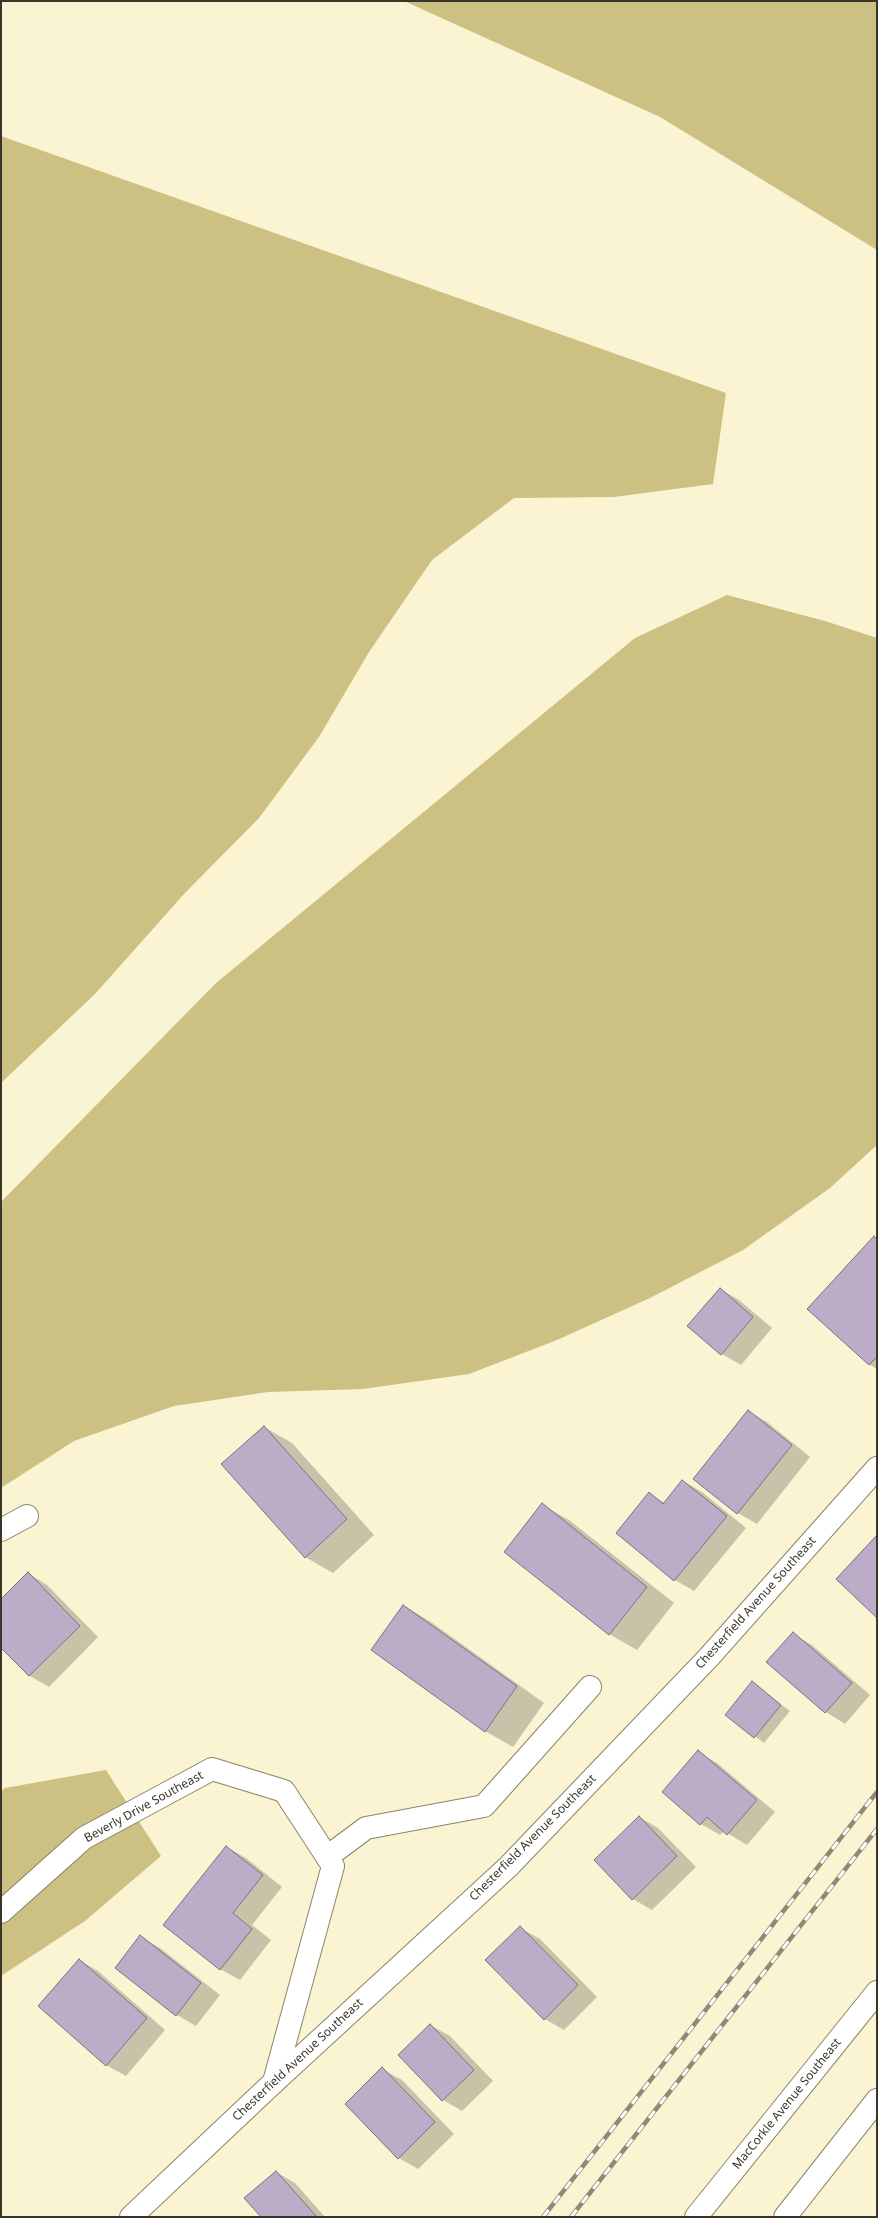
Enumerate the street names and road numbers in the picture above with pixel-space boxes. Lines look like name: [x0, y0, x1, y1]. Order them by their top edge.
street label: Chesterfield Avenue Southeast: [693, 1534, 819, 1672]
street label: Beverly Drive Southeast: [82, 1768, 206, 1846]
street label: Chesterfield Avenue Southeast: [467, 1772, 599, 1904]
street label: Chesterfield Avenue Southeast: [230, 1996, 366, 2124]
street label: MacCorkle Avenue Southeast: [730, 2036, 844, 2172]

